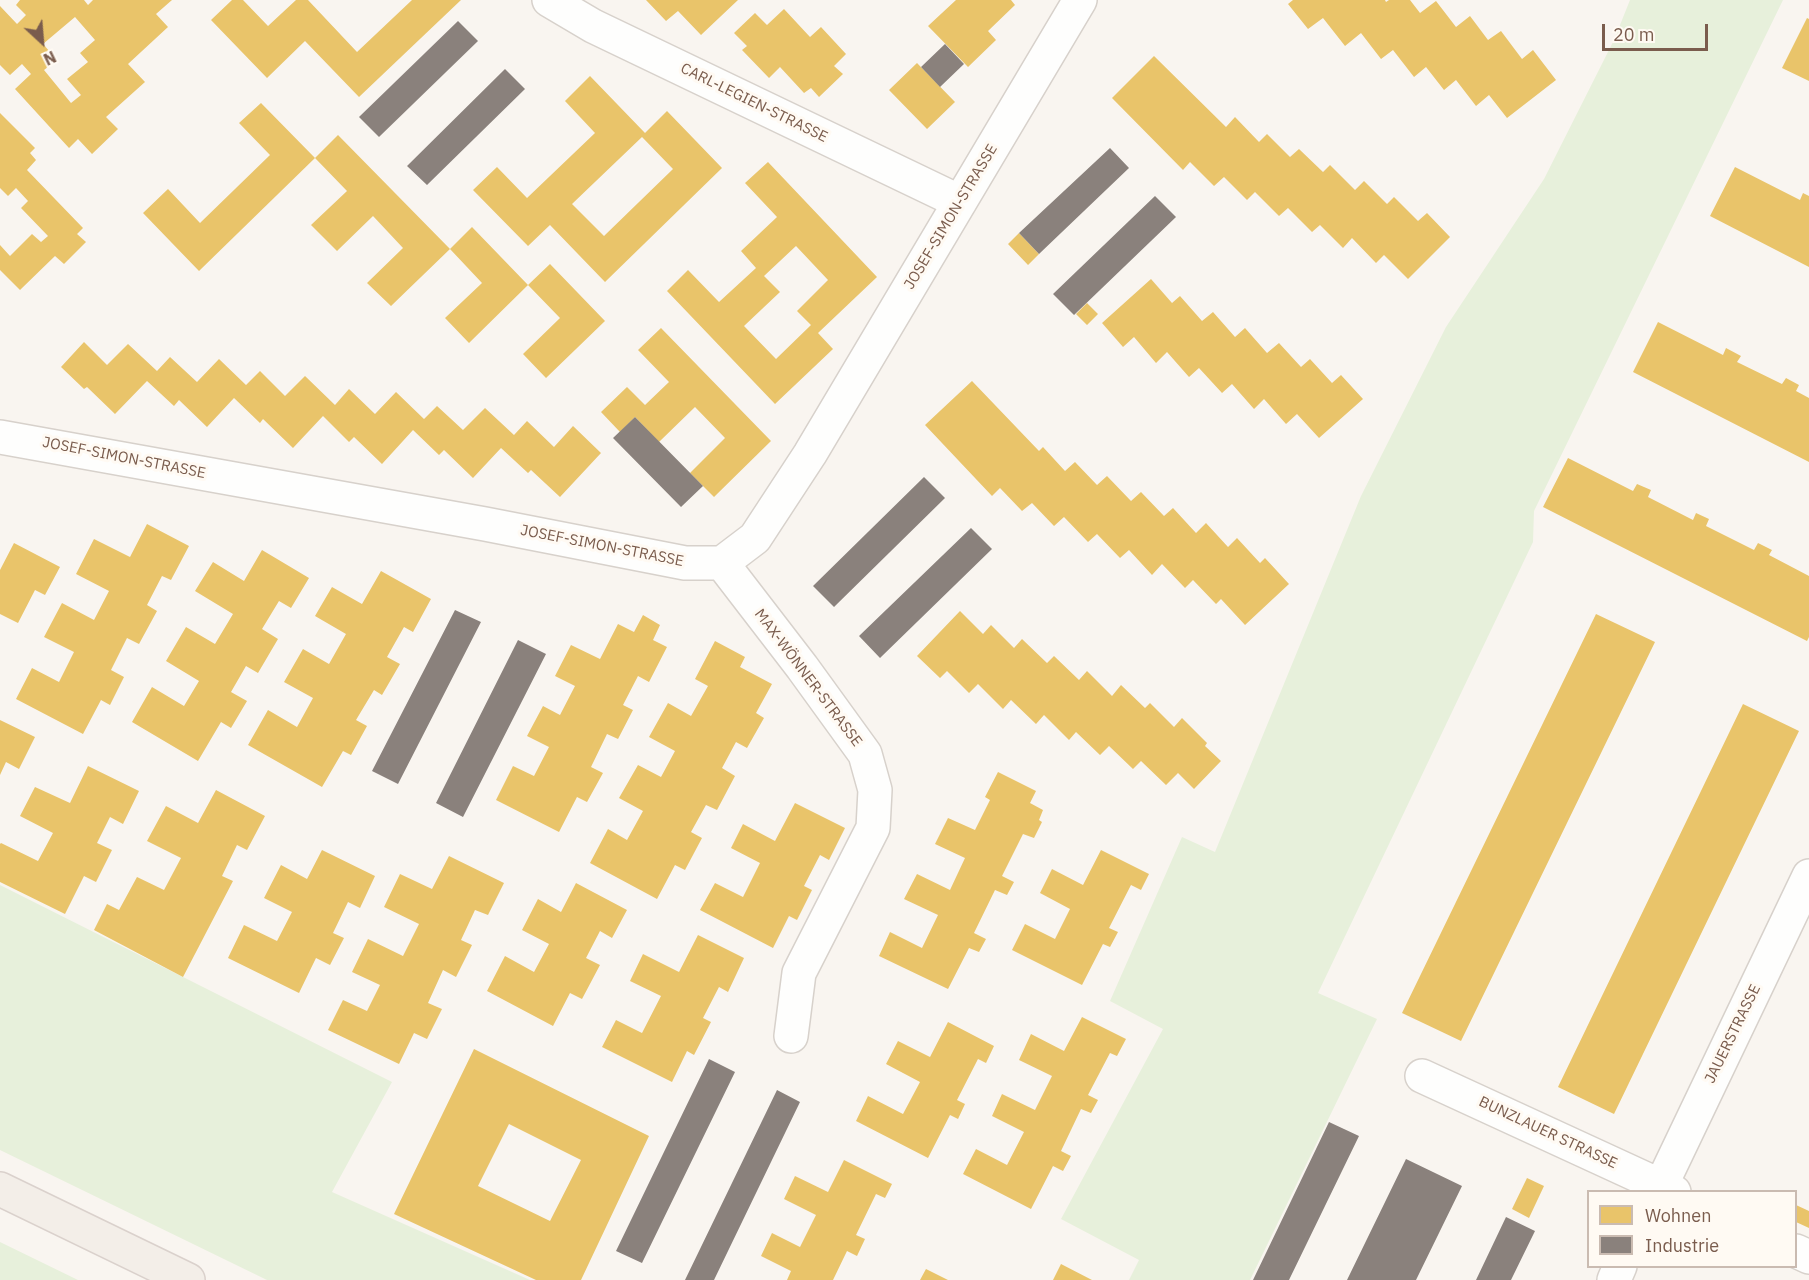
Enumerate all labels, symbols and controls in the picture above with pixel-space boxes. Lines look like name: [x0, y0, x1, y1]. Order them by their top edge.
north arrow: [12, 12, 72, 72]
scale bar: [1605, 12, 1712, 50]
text: 20 m: [1613, 23, 1655, 46]
text: N: [40, 47, 59, 70]
street label: CARL-LEGIEN-STRASSE: [677, 60, 831, 146]
street label: JOSEF-SIMON-STRASSE: [901, 141, 1001, 293]
street label: JOSEF-SIMON-STRASSE: [41, 433, 207, 483]
street label: JOSEF-SIMON-STRASSE: [519, 521, 685, 571]
street label: MAX-WÖNNER-STRASSE: [750, 606, 866, 750]
street label: JAUERSTRASSE: [1701, 982, 1765, 1086]
street label: BUNZLAUER STRASSE: [1476, 1093, 1620, 1173]
legend: [1587, 1190, 1797, 1268]
text: Wohnen: [1645, 1204, 1711, 1227]
text: Industrie: [1645, 1234, 1719, 1257]

